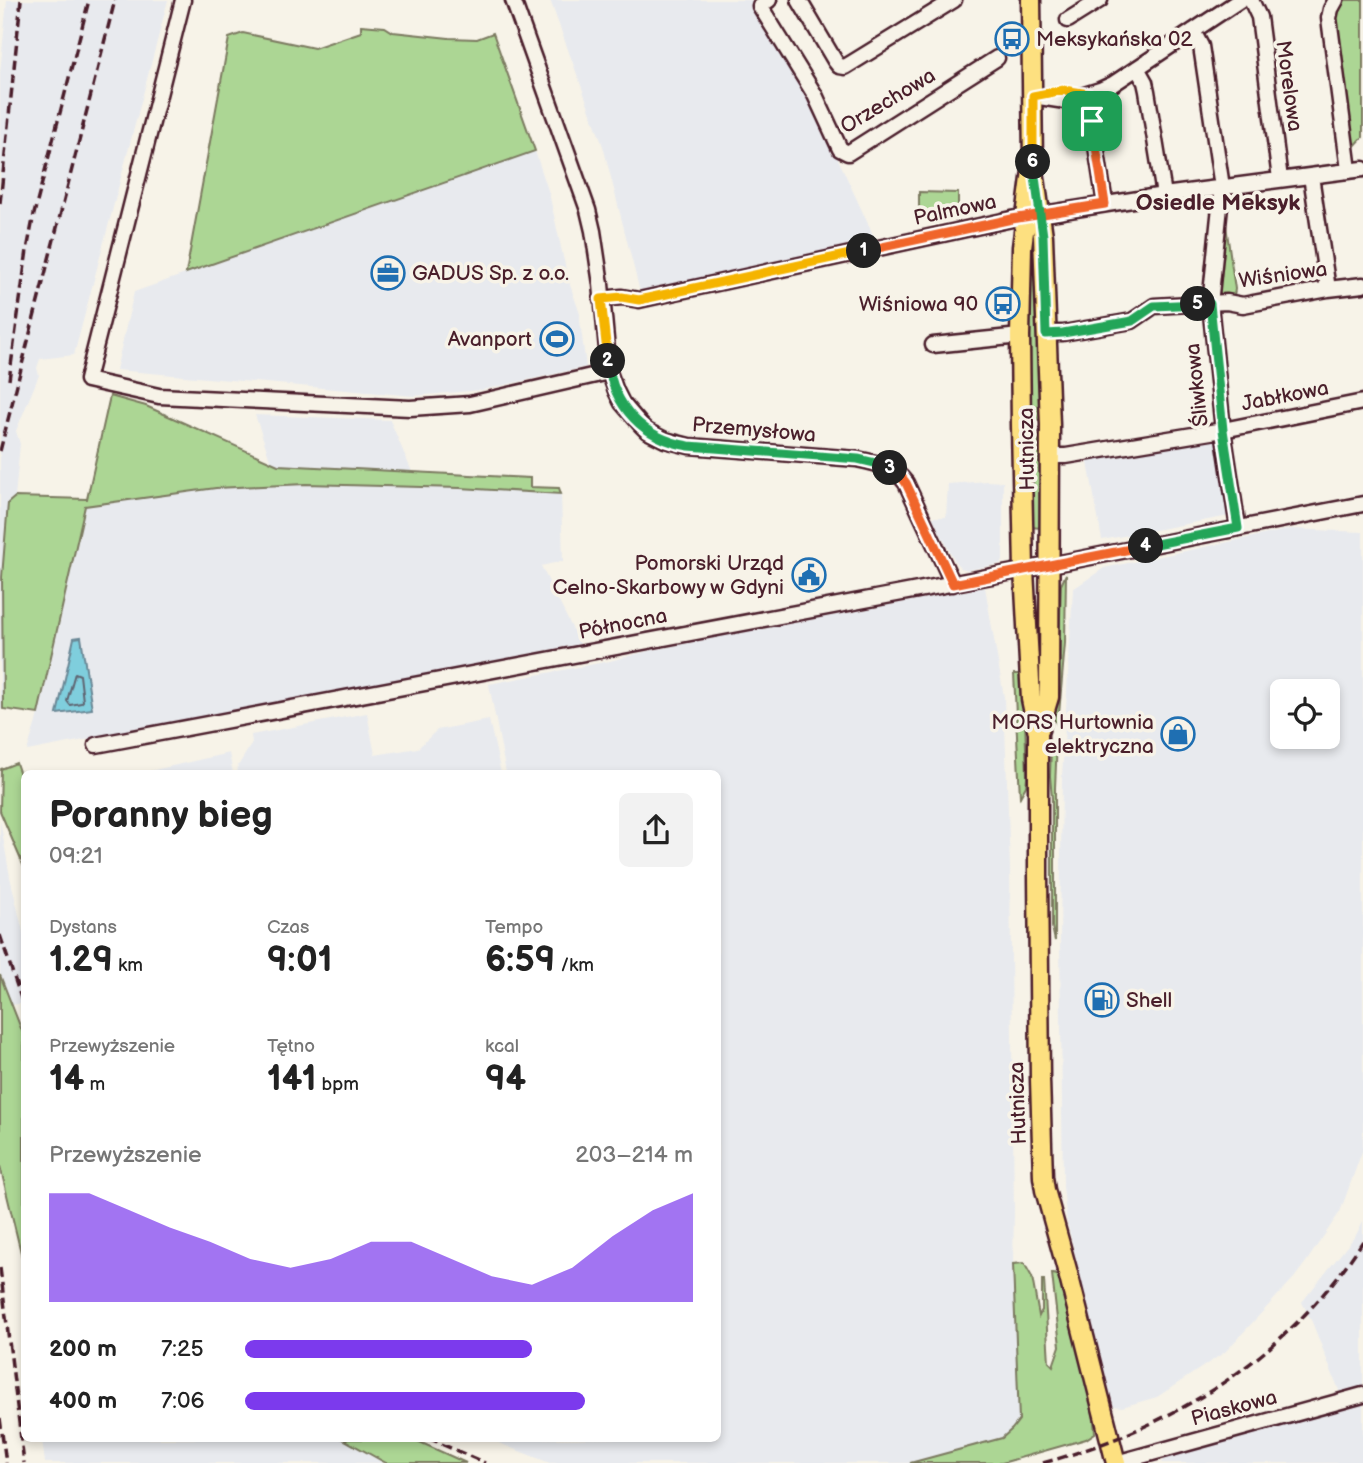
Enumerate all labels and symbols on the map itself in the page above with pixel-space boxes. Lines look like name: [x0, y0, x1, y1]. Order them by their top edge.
bus stop icon: Meksykańska 02: [993, 20, 1031, 58]
place label: Meksykańska 02: [1036, 27, 1193, 52]
street label: Morelowa: [1270, 39, 1308, 133]
street label: Orzechowa: [836, 63, 940, 139]
pin: [1062, 91, 1122, 151]
pin: 6: [1016, 144, 1050, 180]
street label: Palmowa: [911, 189, 999, 231]
district label: Osiedle Meksyk: [1136, 189, 1300, 217]
pin: 1: [846, 233, 882, 268]
office icon: GADUS Sp. z o.o.: [369, 254, 407, 292]
street label: Wiśniowa: [1237, 256, 1329, 294]
place label: GADUS Sp. z o.o.: [412, 261, 569, 286]
bus stop icon: Wiśniowa 90: [984, 285, 1022, 323]
pin: 5: [1180, 286, 1216, 322]
place label: Wiśniowa 90: [859, 292, 978, 317]
sports icon: Avanport: [538, 320, 576, 358]
place label: Avanport: [448, 327, 533, 352]
street label: Śliwkowa: [1180, 342, 1214, 428]
pin: 2: [590, 344, 626, 378]
street label: Jabłkowa: [1239, 375, 1331, 417]
street label: Hutnicza: [1014, 407, 1040, 491]
street label: Przemysłowa: [691, 412, 817, 448]
pin: 3: [872, 450, 908, 486]
pin: 4: [1128, 528, 1164, 564]
place label: Pomorski Urząd Celno-Skarbowy w Gdyni: [552, 551, 784, 600]
public building icon: Pomorski Urząd Celno-Skarbowy w Gdyni: [790, 556, 828, 594]
street label: Północna: [577, 603, 669, 645]
place label: MORS Hurtownia elektryczna: [991, 710, 1154, 759]
shop icon: MORS Hurtownia elektryczna: [1159, 715, 1197, 753]
fuel station icon: Shell: [1083, 981, 1121, 1019]
place label: Shell: [1126, 988, 1172, 1013]
street label: Hutnicza: [1004, 1061, 1032, 1145]
street label: Piaskowa: [1188, 1385, 1280, 1431]

